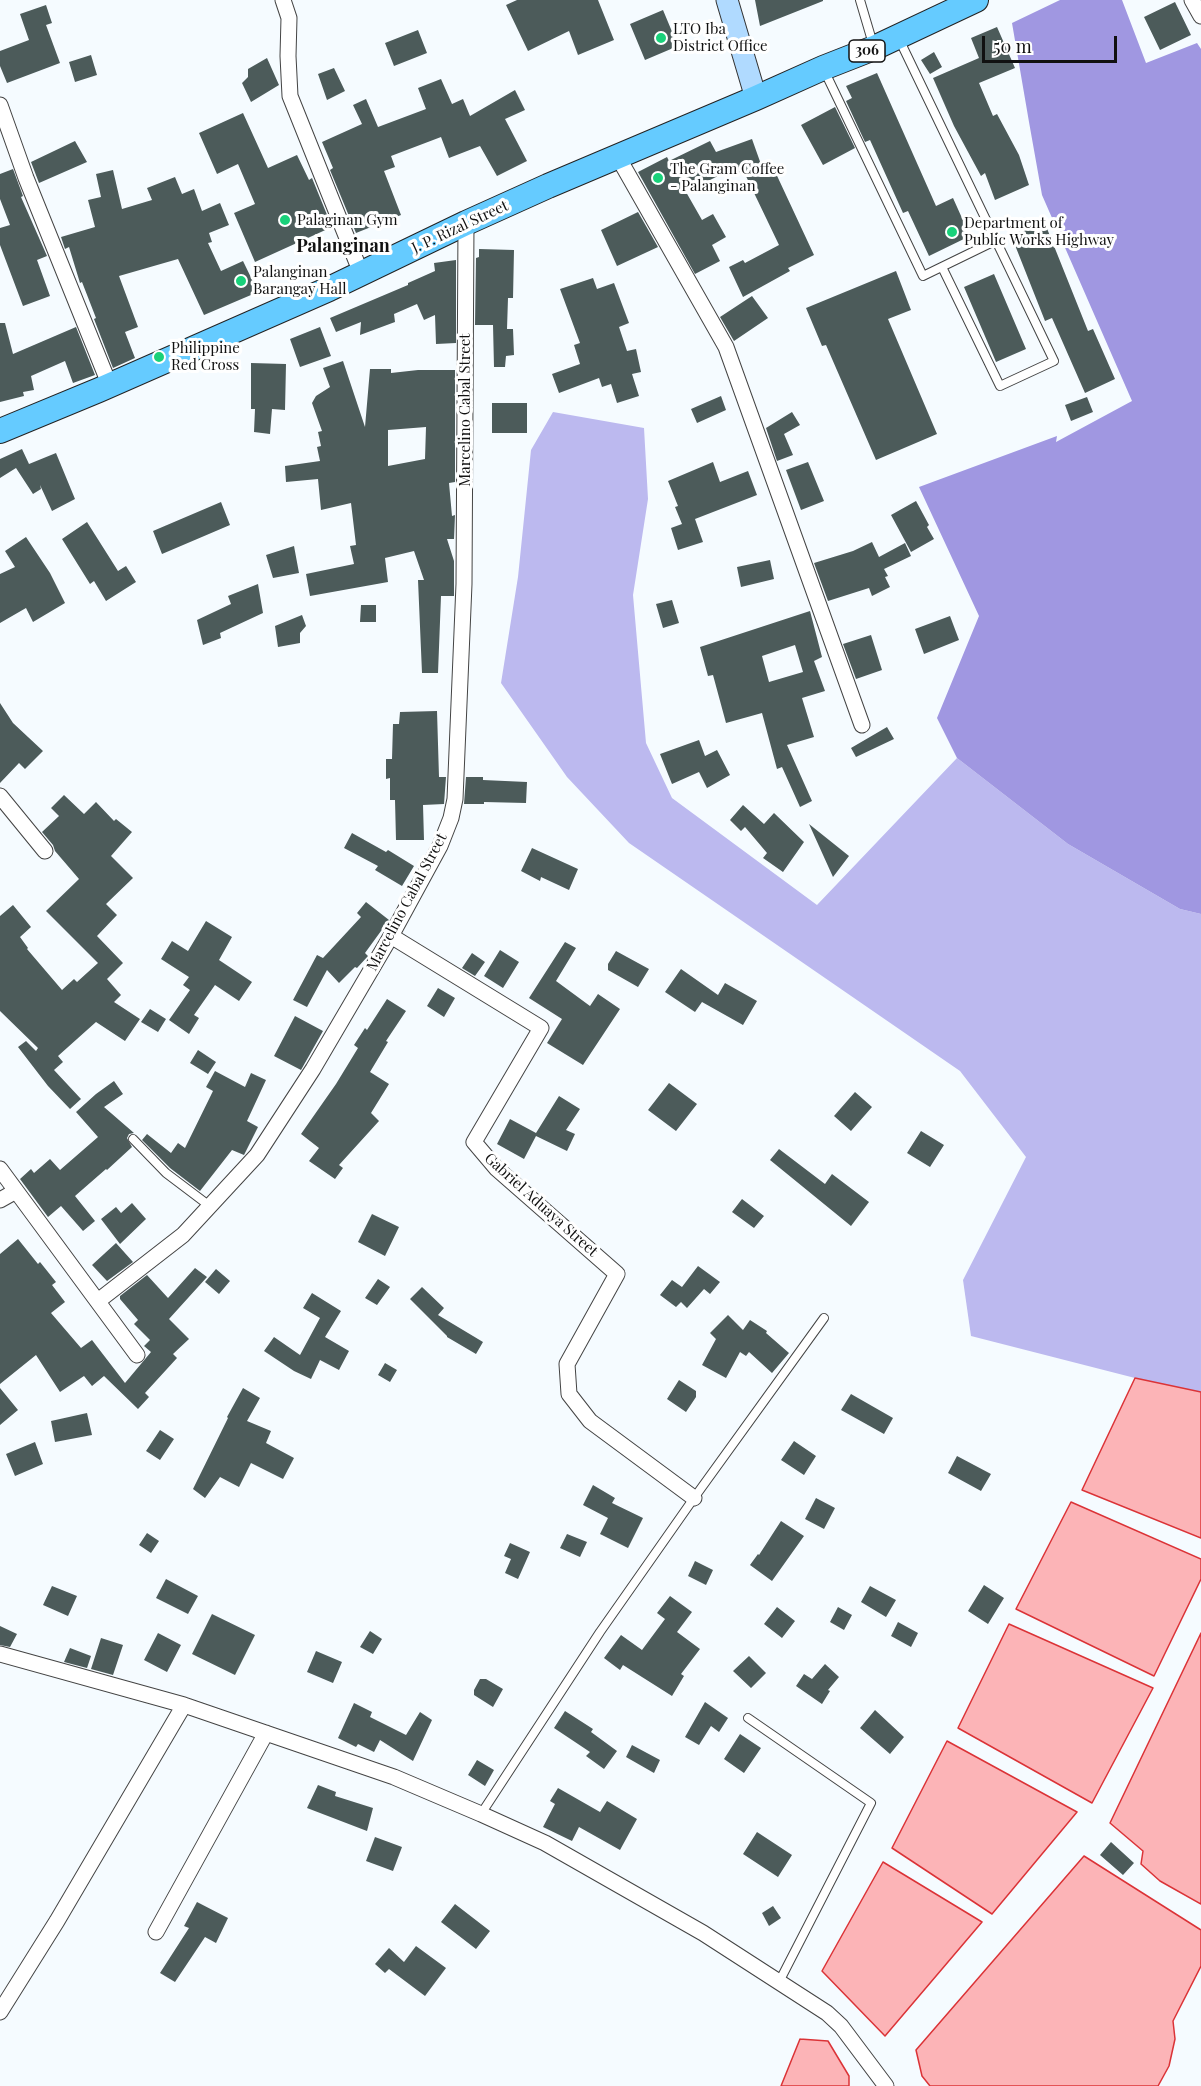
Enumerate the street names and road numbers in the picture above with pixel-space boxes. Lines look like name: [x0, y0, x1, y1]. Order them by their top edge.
road number: 306: [849, 40, 885, 62]
street label: J. P. Rizal Street: [409, 197, 511, 257]
street label: Marcelino Cabal Street: [456, 333, 474, 487]
street label: Marcelino Cabal Street: [363, 830, 451, 974]
street label: Gabriel Aduaya Street: [481, 1149, 601, 1261]

